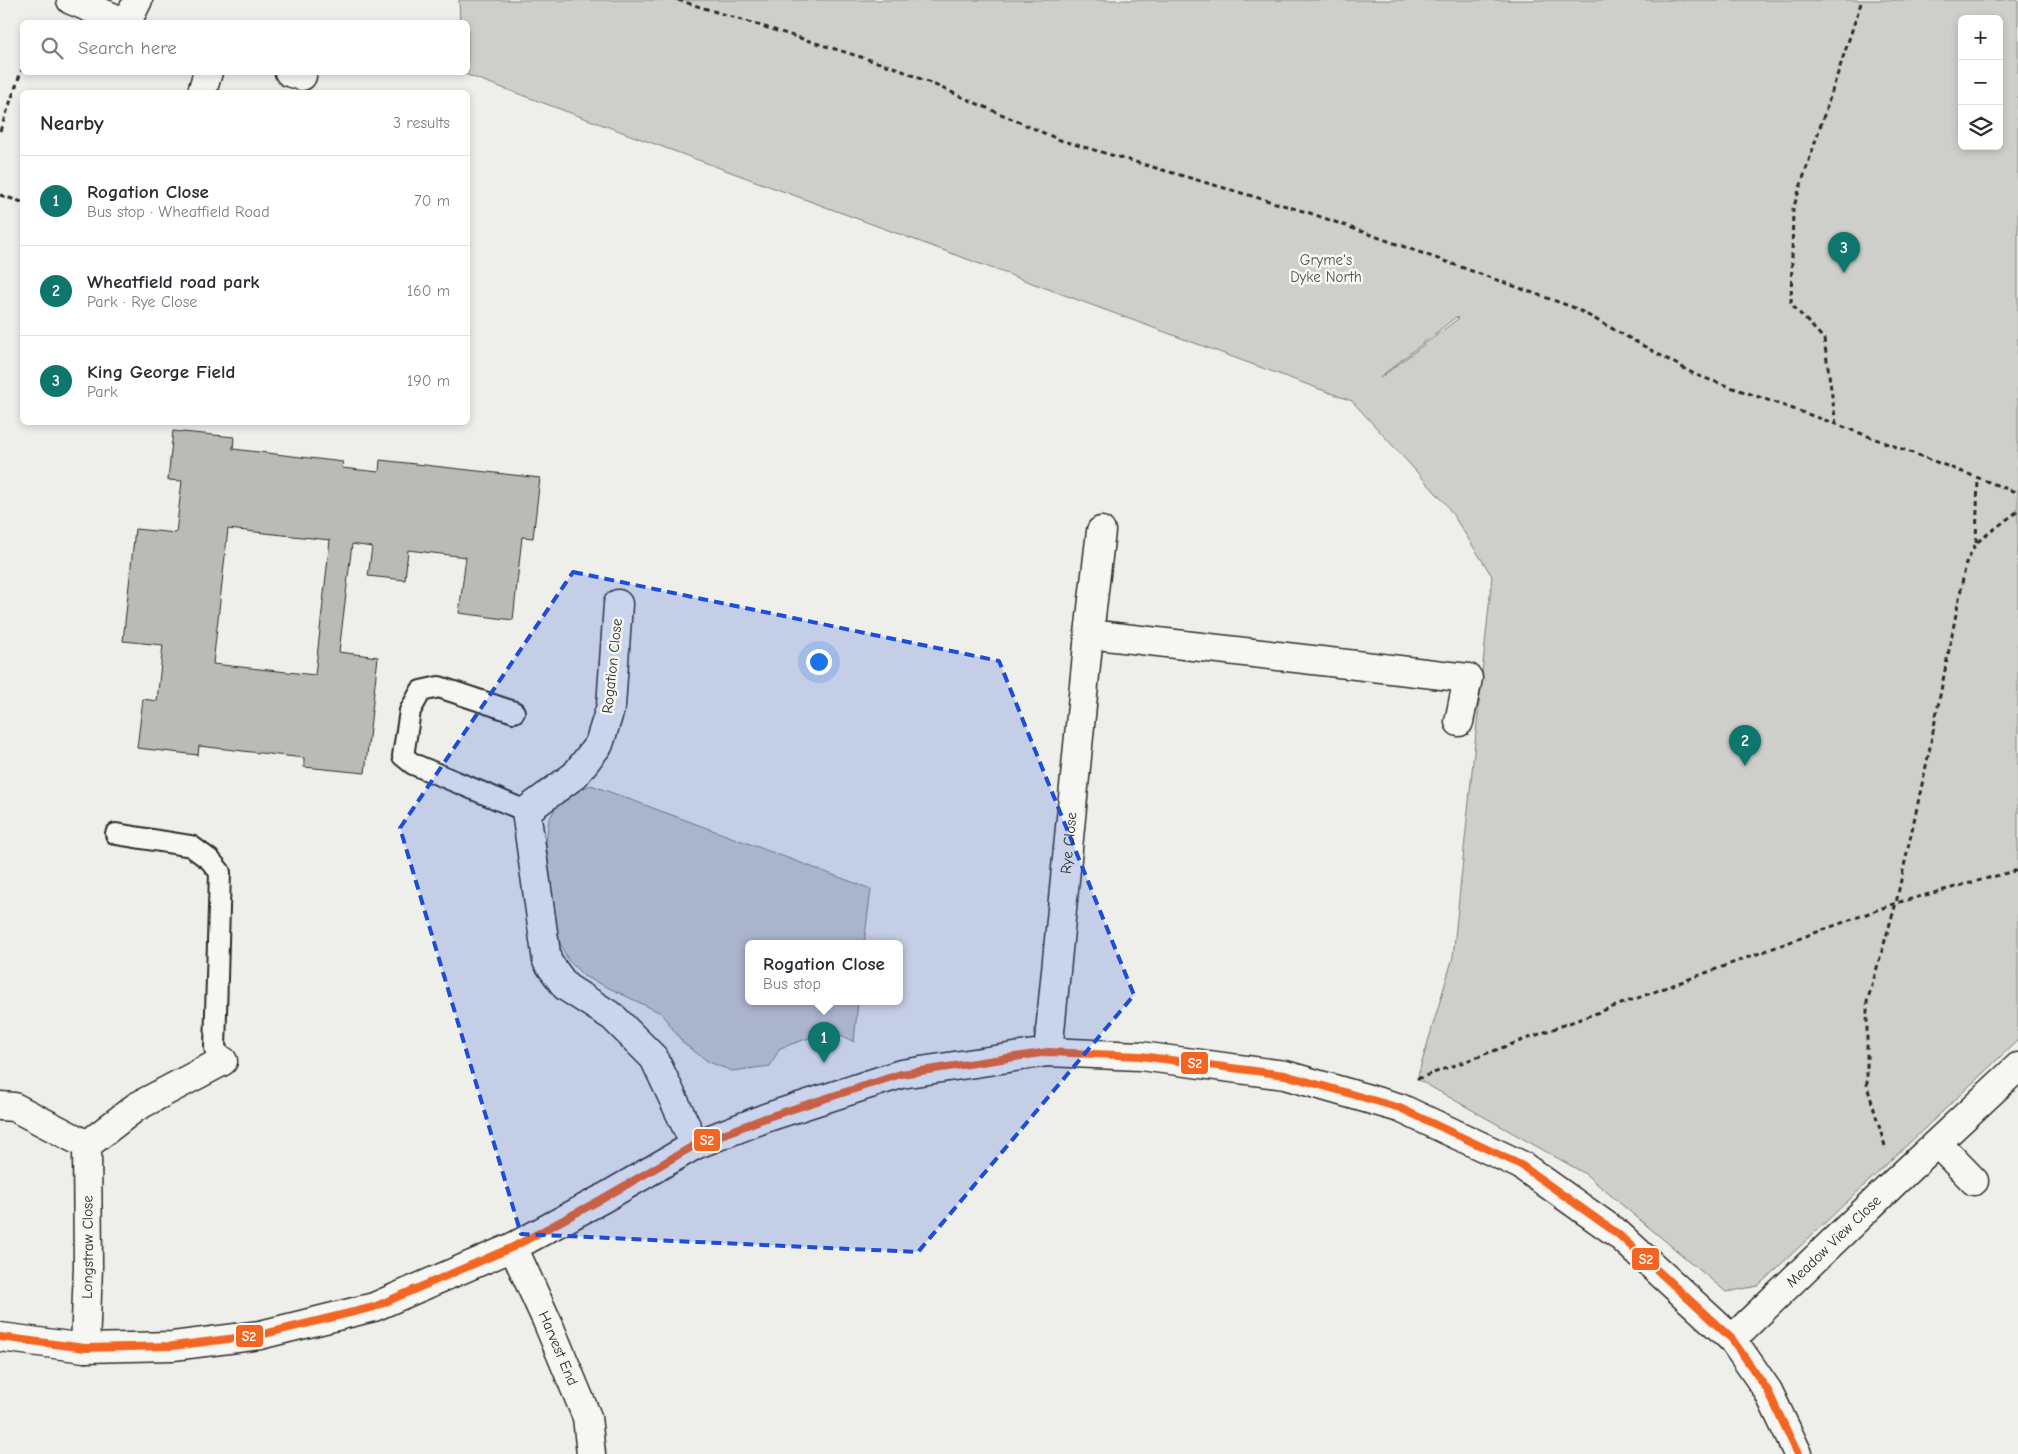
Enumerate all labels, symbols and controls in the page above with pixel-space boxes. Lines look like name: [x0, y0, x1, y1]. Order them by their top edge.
map controls: [1958, 15, 2003, 150]
button: +: [1958, 15, 2003, 60]
search box: [20, 20, 470, 75]
icon: search: [38, 34, 66, 62]
text: Search here: [78, 37, 177, 59]
button: −: [1958, 60, 2003, 105]
button: layers: [1958, 105, 2003, 150]
text: Nearby: [40, 111, 104, 135]
text: 3 results: [393, 114, 450, 132]
text: Rogation Close: [87, 181, 209, 203]
text: 1: [53, 192, 59, 210]
text: 70 m: [414, 192, 450, 210]
text: Bus stop · Wheatfield Road: [87, 203, 270, 221]
pin: 3: [1828, 232, 1860, 273]
park label: Gryme's Dyke North: [1290, 251, 1362, 286]
text: Wheatfield road park: [87, 271, 260, 293]
text: 2: [52, 282, 60, 300]
text: 160 m: [407, 282, 450, 300]
text: Park · Rye Close: [87, 293, 197, 311]
text: King George Field: [87, 361, 235, 383]
text: 3: [52, 372, 60, 390]
text: 190 m: [407, 372, 450, 390]
text: Park: [87, 383, 118, 401]
street label: Rogation Close: [598, 617, 626, 714]
your location: [806, 649, 832, 675]
pin: 2: [1729, 725, 1761, 766]
street label: Rye Close: [1057, 811, 1081, 875]
popup: [745, 940, 903, 1005]
text: Rogation Close: [763, 953, 885, 975]
text: Bus stop: [763, 975, 821, 993]
pin: 1: [808, 1022, 840, 1063]
line badge: S2: [1180, 1051, 1209, 1075]
text: S2: [1188, 1055, 1202, 1072]
line badge: S2: [693, 1128, 721, 1152]
text: S2: [700, 1132, 714, 1149]
street label: Meadow View Close: [1782, 1191, 1885, 1291]
street label: Longstraw Close: [78, 1195, 97, 1299]
line badge: S2: [1631, 1247, 1660, 1271]
text: S2: [1639, 1251, 1653, 1268]
street label: Harvest End: [535, 1308, 582, 1388]
line badge: S2: [235, 1324, 264, 1348]
text: S2: [242, 1328, 256, 1345]

